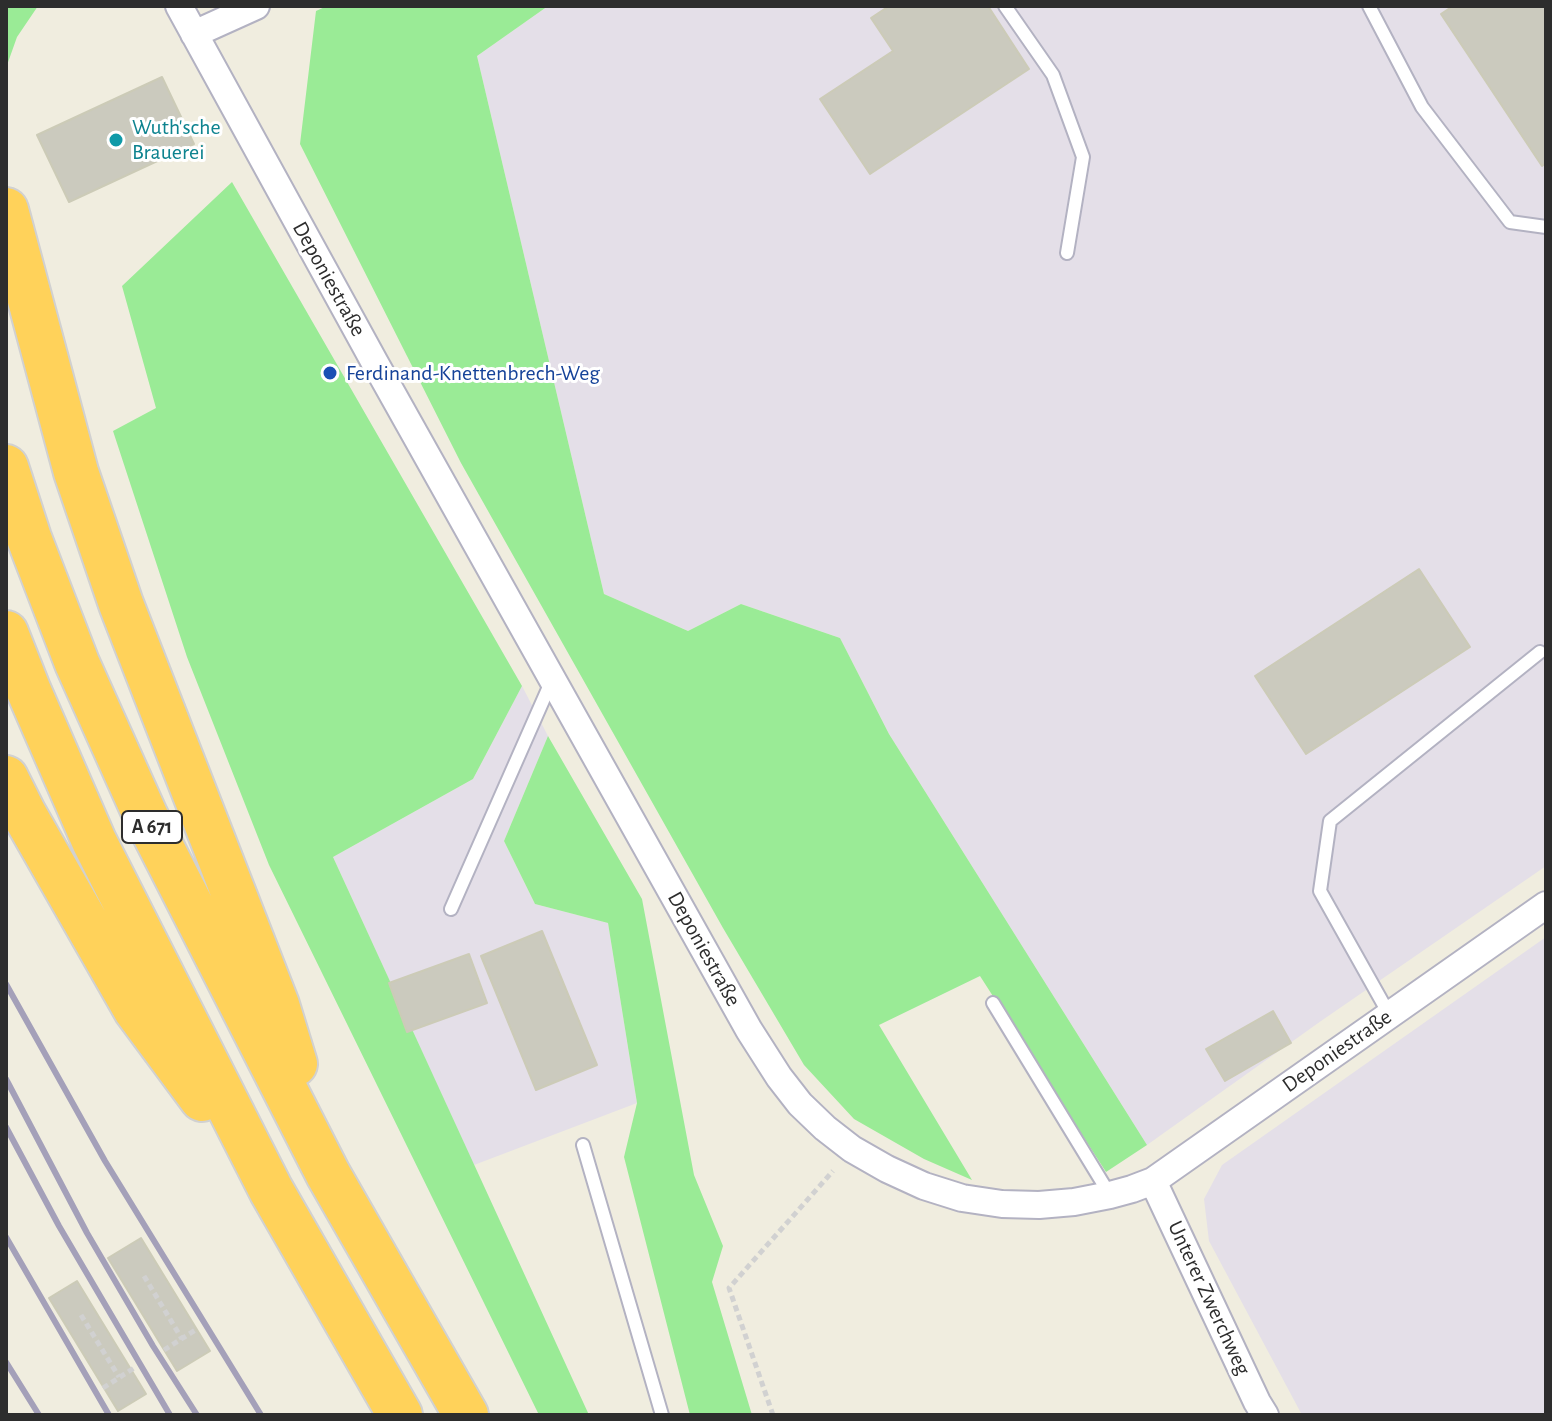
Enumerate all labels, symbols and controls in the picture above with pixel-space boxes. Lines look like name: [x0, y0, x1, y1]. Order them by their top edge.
place label: Wuth'sche Brauerei: [132, 114, 221, 166]
marker: Wuth'sche Brauerei: [107, 131, 125, 149]
street label: Deponiestraße: [287, 217, 371, 341]
place label: Ferdinand-Knettenbrech-Weg: [346, 360, 600, 386]
marker: Ferdinand-Knettenbrech-Weg: [321, 364, 339, 382]
road number: A 671: [122, 811, 182, 843]
street label: Deponiestraße: [662, 887, 746, 1011]
street label: Deponiestraße: [1277, 1004, 1397, 1098]
street label: Unterer Zwerchweg: [1162, 1217, 1256, 1379]

